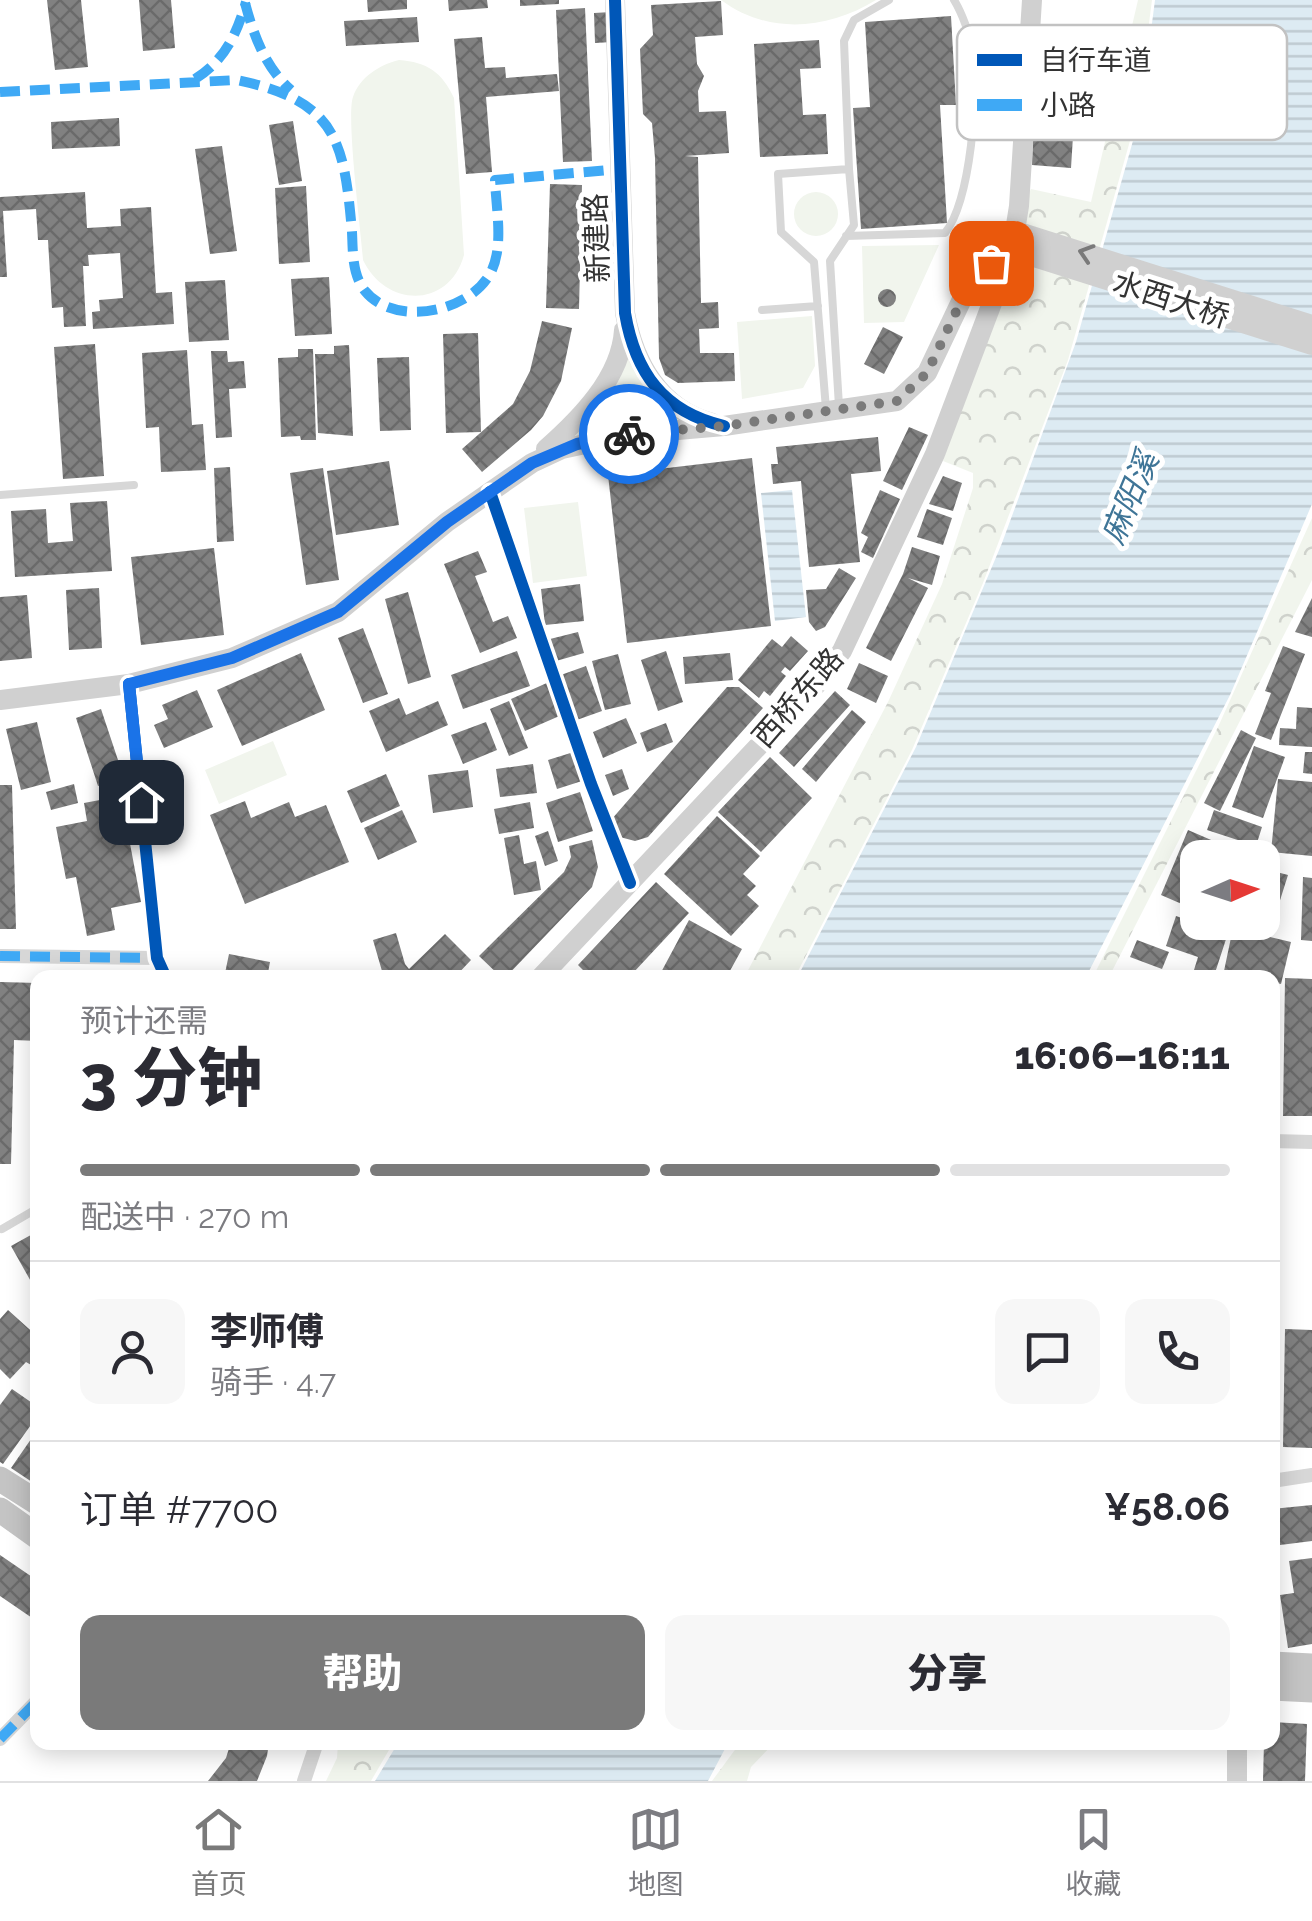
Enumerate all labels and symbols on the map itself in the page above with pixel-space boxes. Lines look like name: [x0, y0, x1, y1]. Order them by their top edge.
legend: [957, 25, 1287, 140]
text: 自行车道: [1040, 44, 1152, 77]
text: 小路: [1040, 89, 1096, 122]
street label: 新建路: [577, 192, 616, 284]
pin: [949, 221, 1034, 306]
one-way arrow: [1078, 244, 1095, 264]
street label: 水西大桥: [1109, 264, 1234, 335]
courier: [579, 384, 679, 484]
water label: 麻阳溪: [1094, 444, 1166, 549]
street label: 西桥东路: [745, 641, 850, 754]
pin: [99, 760, 184, 845]
north arrow: [1180, 840, 1280, 940]

